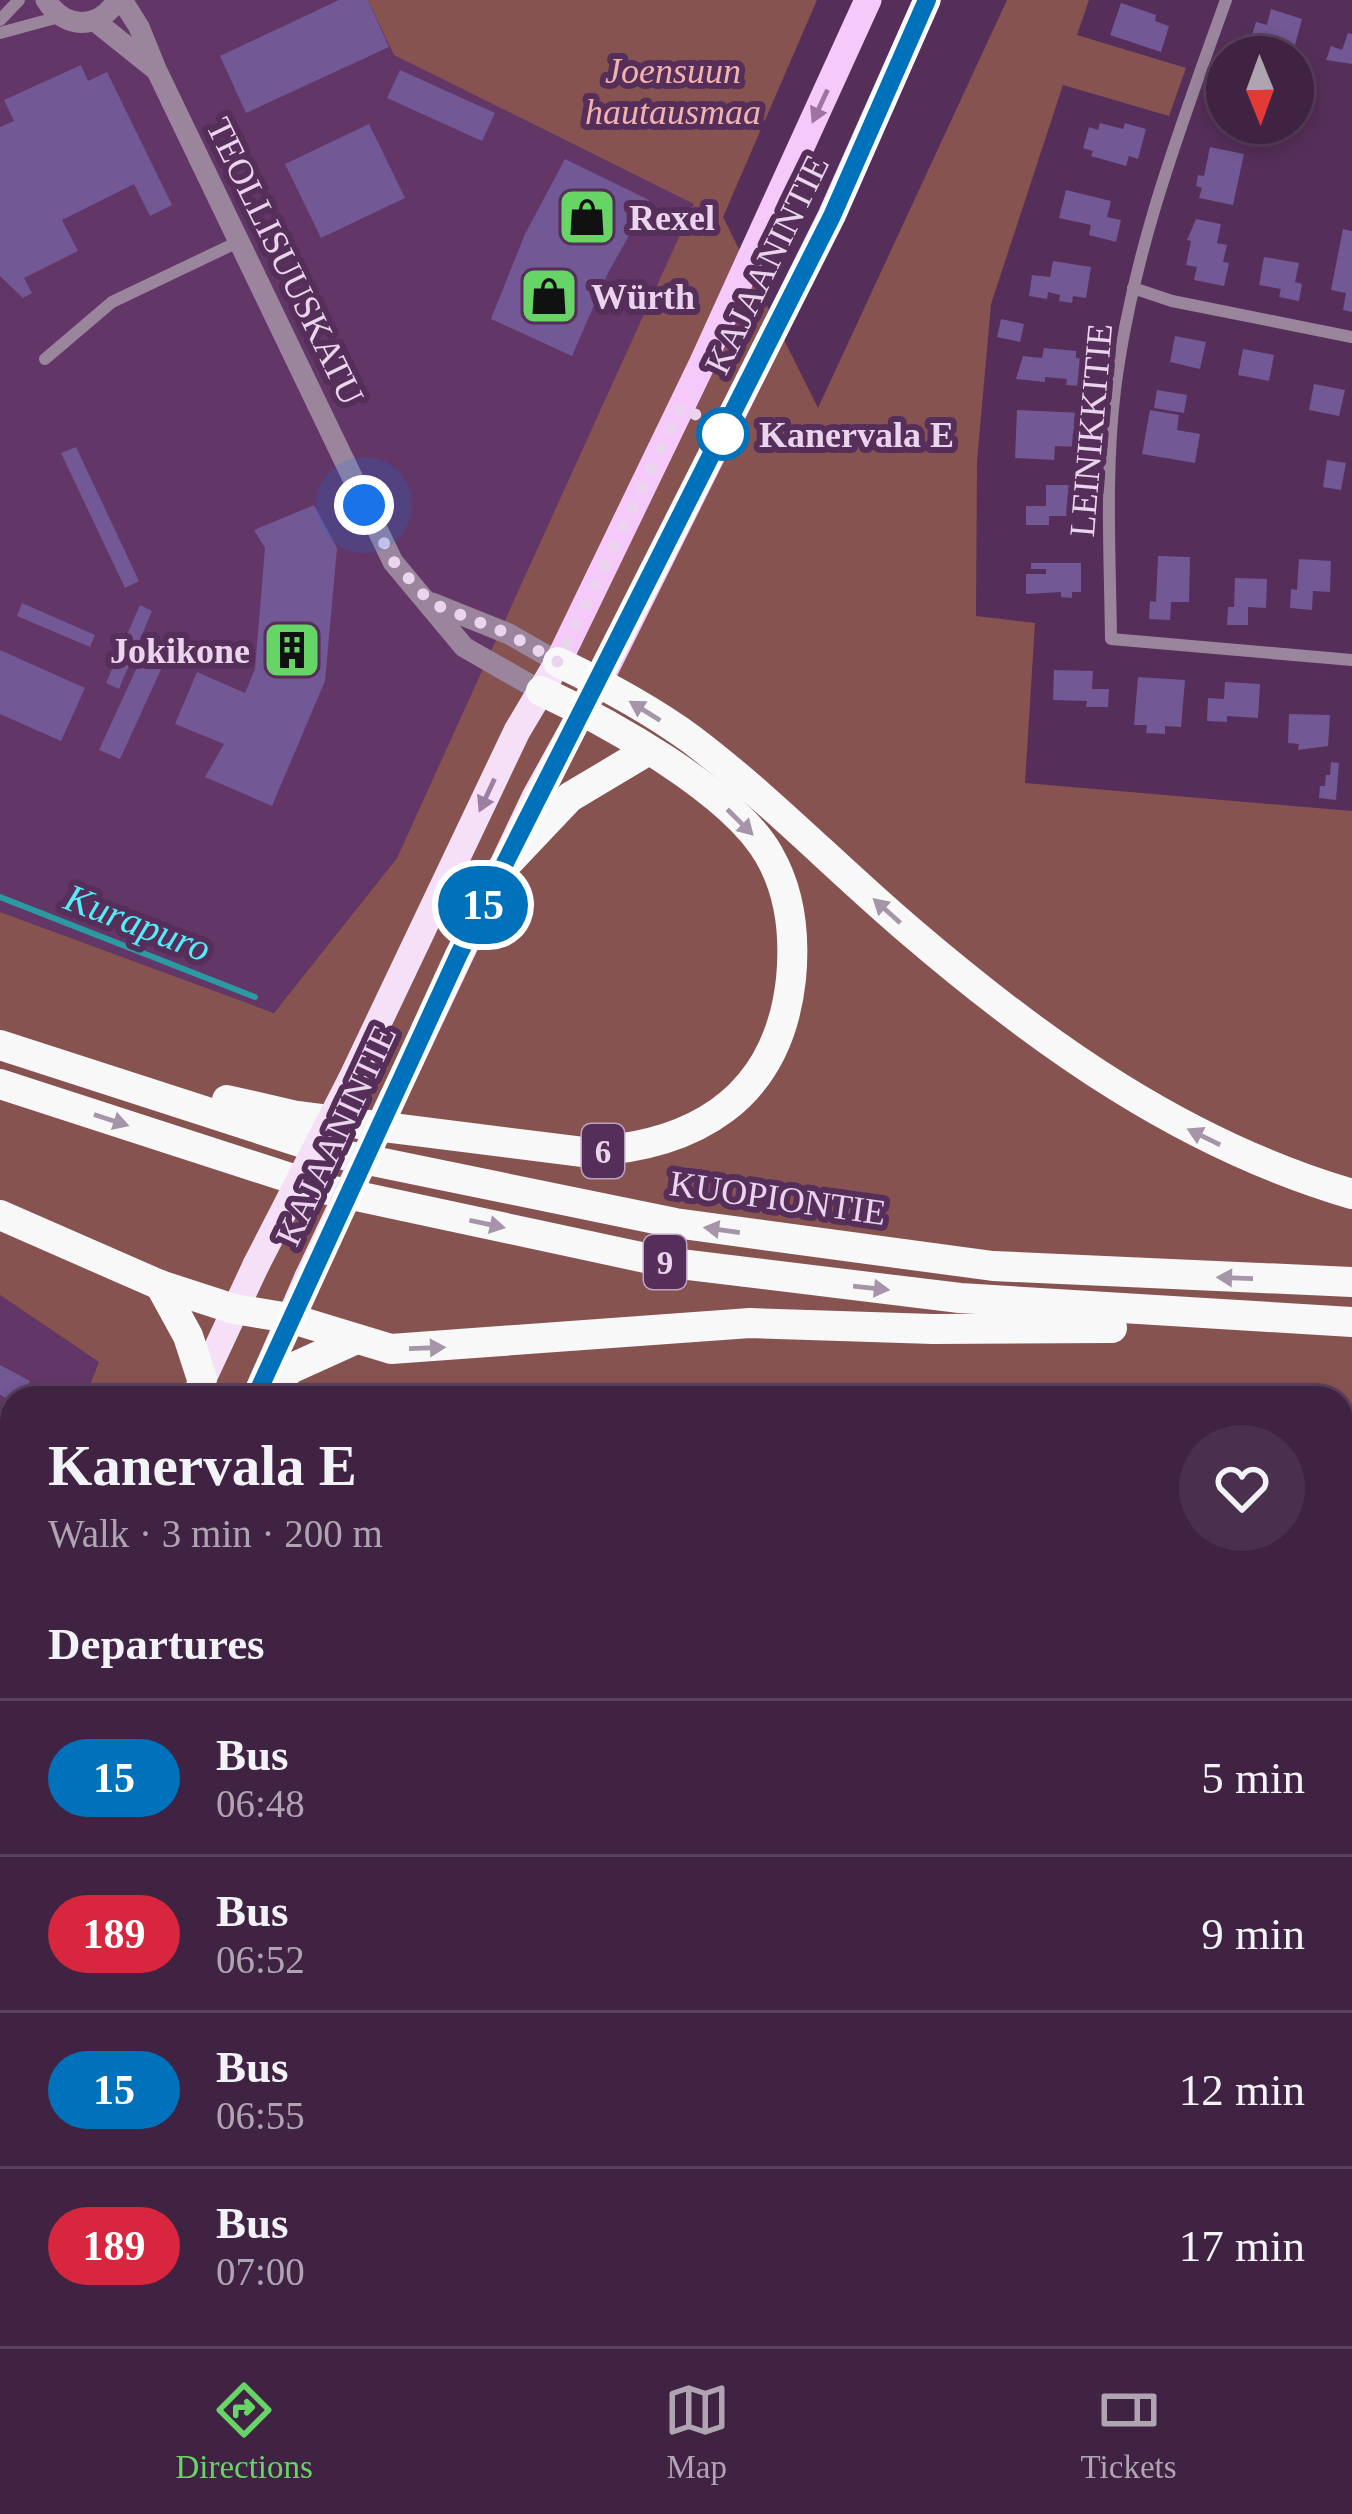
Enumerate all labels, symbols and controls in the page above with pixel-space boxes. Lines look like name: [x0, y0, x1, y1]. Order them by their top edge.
north arrow: [1206, 36, 1314, 144]
map controls: [1206, 36, 1314, 144]
park label: Joensuun hautausmaa: [585, 51, 761, 132]
one-way arrow: [809, 89, 829, 124]
street label: TEOLLISUUSKATU: [198, 112, 372, 411]
street label: KAJAANINTIE: [697, 149, 837, 380]
shop icon: Rexel: [556, 186, 618, 248]
place label: Rexel: [629, 198, 715, 238]
shop icon: Würth: [518, 265, 580, 327]
place label: Würth: [591, 277, 695, 317]
street label: LEINIKKITIE: [1062, 322, 1120, 538]
marker: Kanervala E: [698, 409, 748, 459]
place label: Kanervala E: [759, 415, 954, 455]
your location: [334, 475, 394, 535]
building icon: Jokikone: [261, 619, 323, 681]
place label: Jokikone: [110, 631, 250, 671]
one-way arrow: [628, 701, 662, 722]
one-way arrow: [477, 778, 497, 813]
one-way arrow: [725, 807, 753, 835]
line badge: 15: [429, 866, 537, 944]
water label: Kurapuro: [58, 875, 217, 971]
text: 15: [462, 882, 504, 928]
one-way arrow: [872, 897, 901, 925]
street label: KAJAANINTIE: [267, 1019, 404, 1252]
one-way arrow: [93, 1112, 130, 1131]
road number: 6: [582, 1124, 624, 1178]
one-way arrow: [1186, 1127, 1221, 1147]
street label: KUOPIONTIE: [667, 1163, 889, 1233]
one-way arrow: [468, 1215, 506, 1234]
one-way arrow: [703, 1220, 740, 1239]
road number: 9: [644, 1235, 686, 1289]
one-way arrow: [1215, 1268, 1253, 1287]
one-way arrow: [853, 1279, 890, 1298]
one-way arrow: [409, 1338, 447, 1357]
button: heart: [1179, 1425, 1305, 1551]
text: Kanervala E: [48, 1434, 357, 1497]
text: Walk · 3 min · 200 m: [48, 1512, 383, 1555]
text: Departures: [48, 1619, 265, 1669]
text: Bus: [216, 1730, 289, 1780]
text: 5 min: [1201, 1753, 1305, 1803]
text: 15: [93, 1755, 135, 1801]
text: 06:48: [216, 1782, 305, 1825]
text: Bus: [216, 1886, 289, 1936]
text: 9 min: [1201, 1909, 1305, 1959]
text: 189: [83, 1911, 146, 1957]
text: 06:52: [216, 1938, 305, 1981]
text: Bus: [216, 2042, 289, 2092]
text: 12 min: [1179, 2065, 1305, 2115]
text: 15: [93, 2067, 135, 2113]
text: 06:55: [216, 2094, 305, 2137]
text: Bus: [216, 2198, 289, 2248]
text: 17 min: [1179, 2221, 1305, 2271]
text: 189: [83, 2223, 146, 2269]
text: 07:00: [216, 2250, 305, 2293]
tab: Directions: [175, 2377, 313, 2486]
tab: Map: [664, 2377, 730, 2486]
tab: Tickets: [1081, 2377, 1177, 2486]

